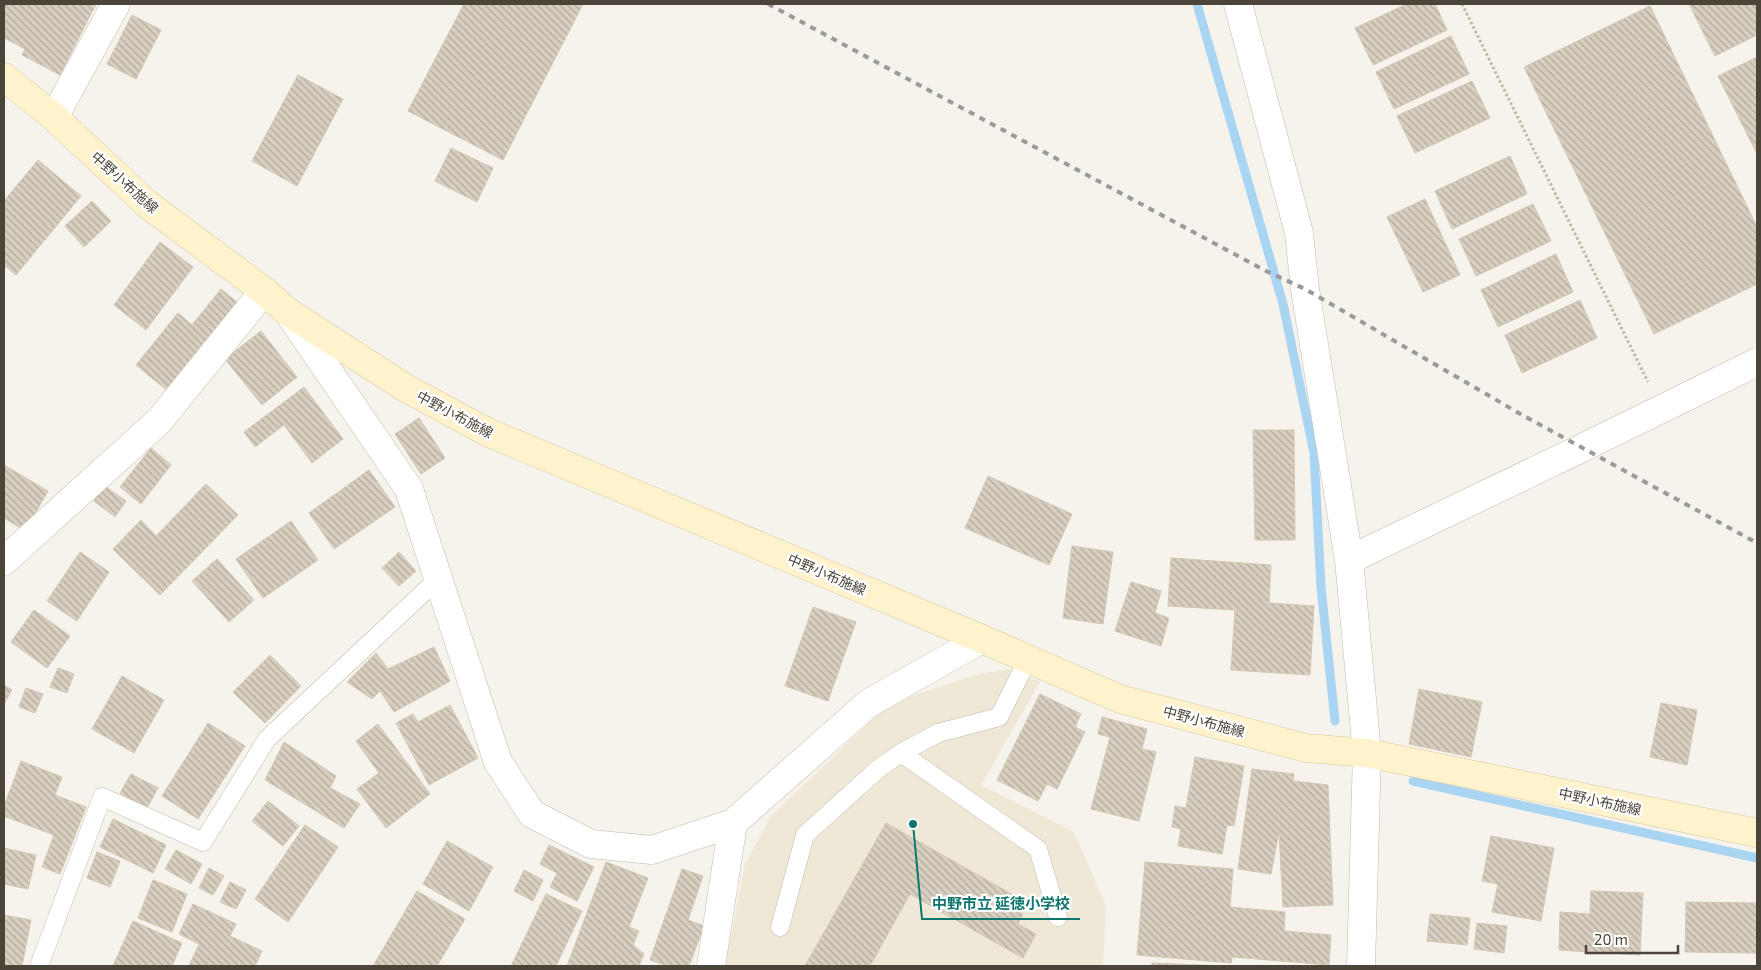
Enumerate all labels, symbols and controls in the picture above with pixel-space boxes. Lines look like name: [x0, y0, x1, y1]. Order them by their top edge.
street label: 中野小布施線: [88, 148, 162, 216]
street label: 中野小布施線: [414, 387, 496, 441]
street label: 中野小布施線: [785, 550, 869, 598]
street label: 中野小布施線: [1161, 702, 1247, 740]
street label: 中野小布施線: [1557, 784, 1643, 818]
callout: 中野市立 延徳小学校: [922, 889, 1080, 919]
text: 中野市立 延徳小学校: [932, 894, 1070, 912]
scale bar: [1586, 922, 1678, 954]
text: 20 m: [1594, 930, 1628, 948]

